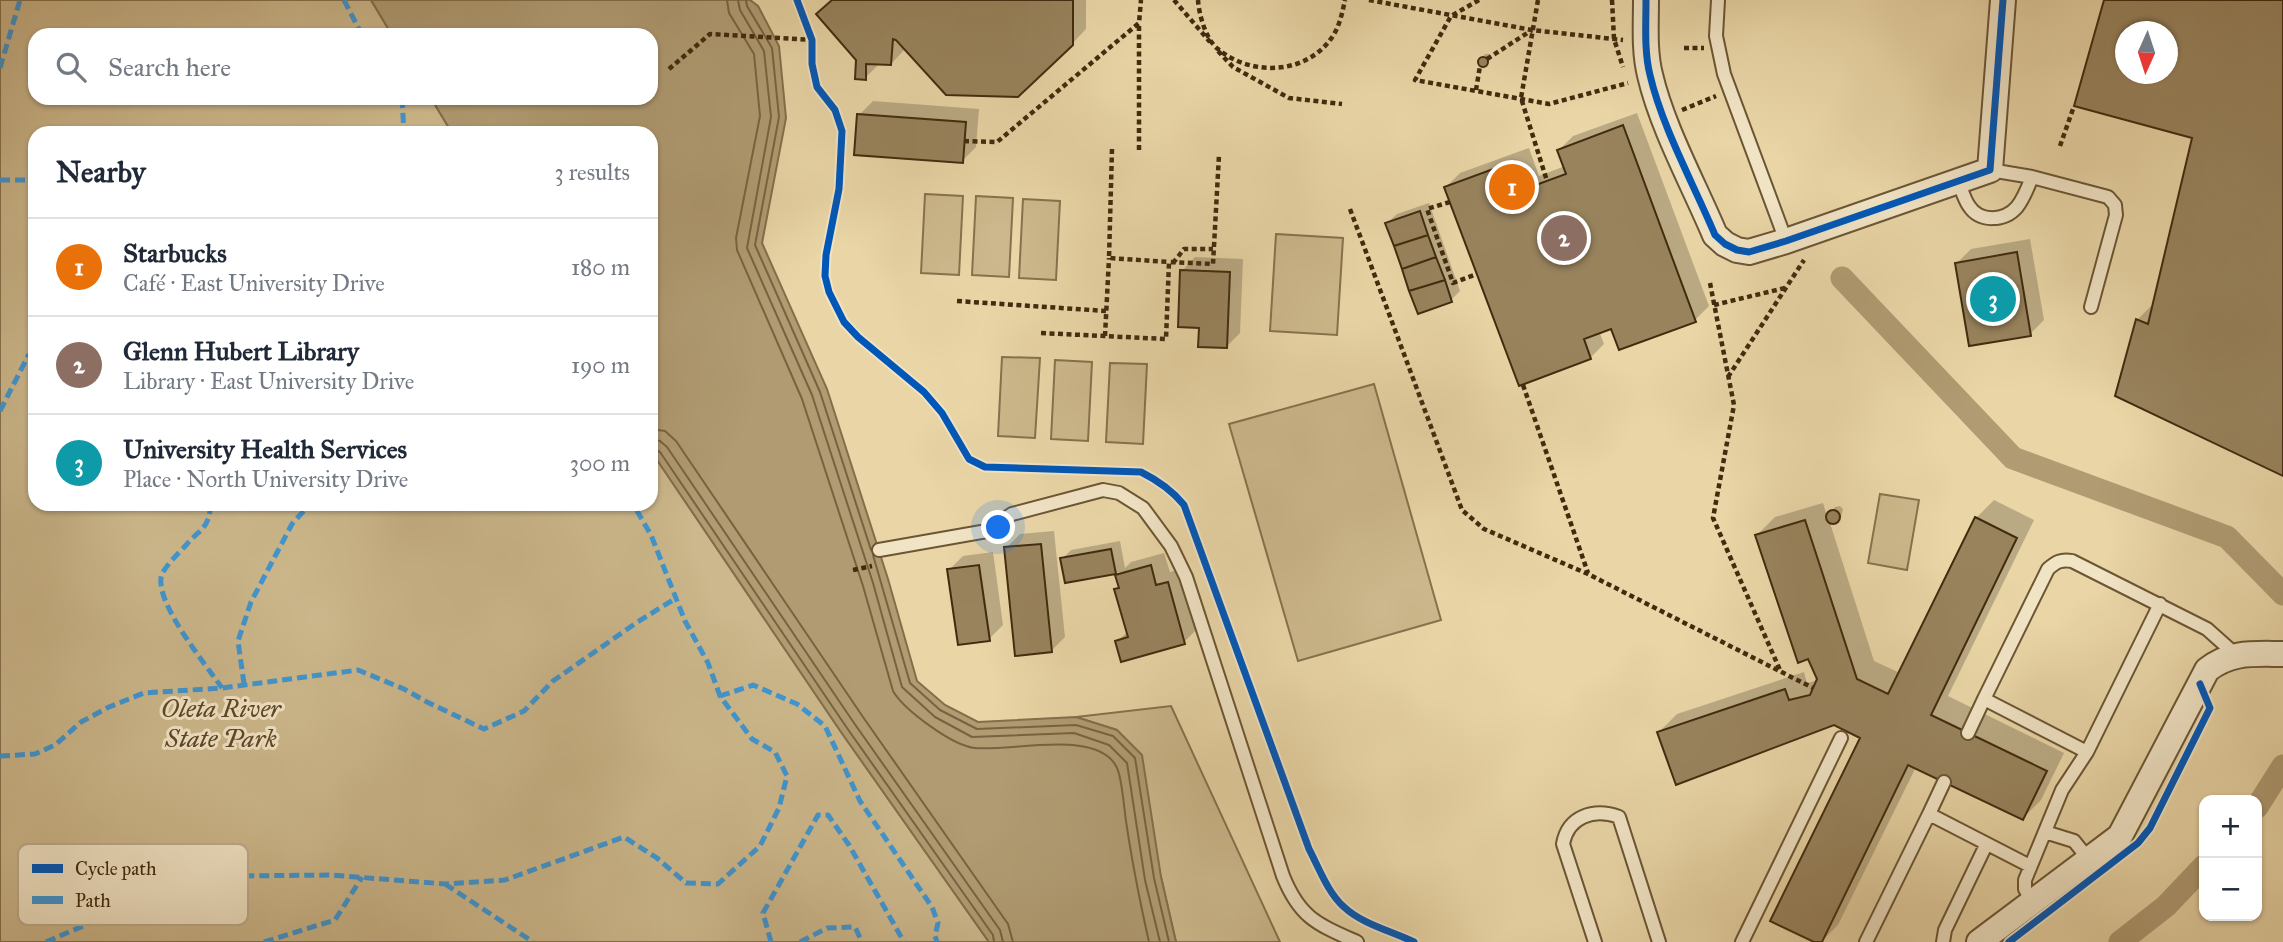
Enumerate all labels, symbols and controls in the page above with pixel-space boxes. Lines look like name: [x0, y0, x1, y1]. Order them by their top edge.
north arrow: [2115, 21, 2178, 84]
search box: [28, 28, 658, 105]
icon: search: [52, 48, 90, 86]
text: Search here: [108, 51, 231, 83]
text: Nearby: [56, 154, 146, 190]
text: 3 results: [554, 158, 630, 186]
pin: 1: [1489, 161, 1535, 213]
pin: 2: [1541, 212, 1587, 264]
text: Starbucks: [123, 237, 227, 269]
text: 1: [74, 253, 84, 281]
text: 180 m: [571, 253, 630, 281]
text: Café · East University Drive: [123, 269, 385, 297]
pin: 3: [1970, 273, 2016, 325]
text: Glenn Hubert Library: [123, 335, 359, 367]
text: 2: [73, 351, 85, 379]
text: 190 m: [571, 351, 630, 379]
text: Library · East University Drive: [123, 367, 414, 395]
text: University Health Services: [123, 433, 407, 465]
text: 3: [74, 449, 84, 477]
text: 300 m: [570, 449, 630, 477]
text: Place · North University Drive: [123, 465, 408, 493]
your location: [981, 510, 1015, 544]
park label: Oleta River State Park: [161, 692, 282, 754]
map controls: [2199, 795, 2262, 921]
button: +: [2199, 795, 2262, 858]
legend: [18, 844, 248, 925]
text: Cycle path: [75, 857, 157, 880]
button: −: [2199, 858, 2262, 921]
text: Path: [75, 889, 111, 912]

